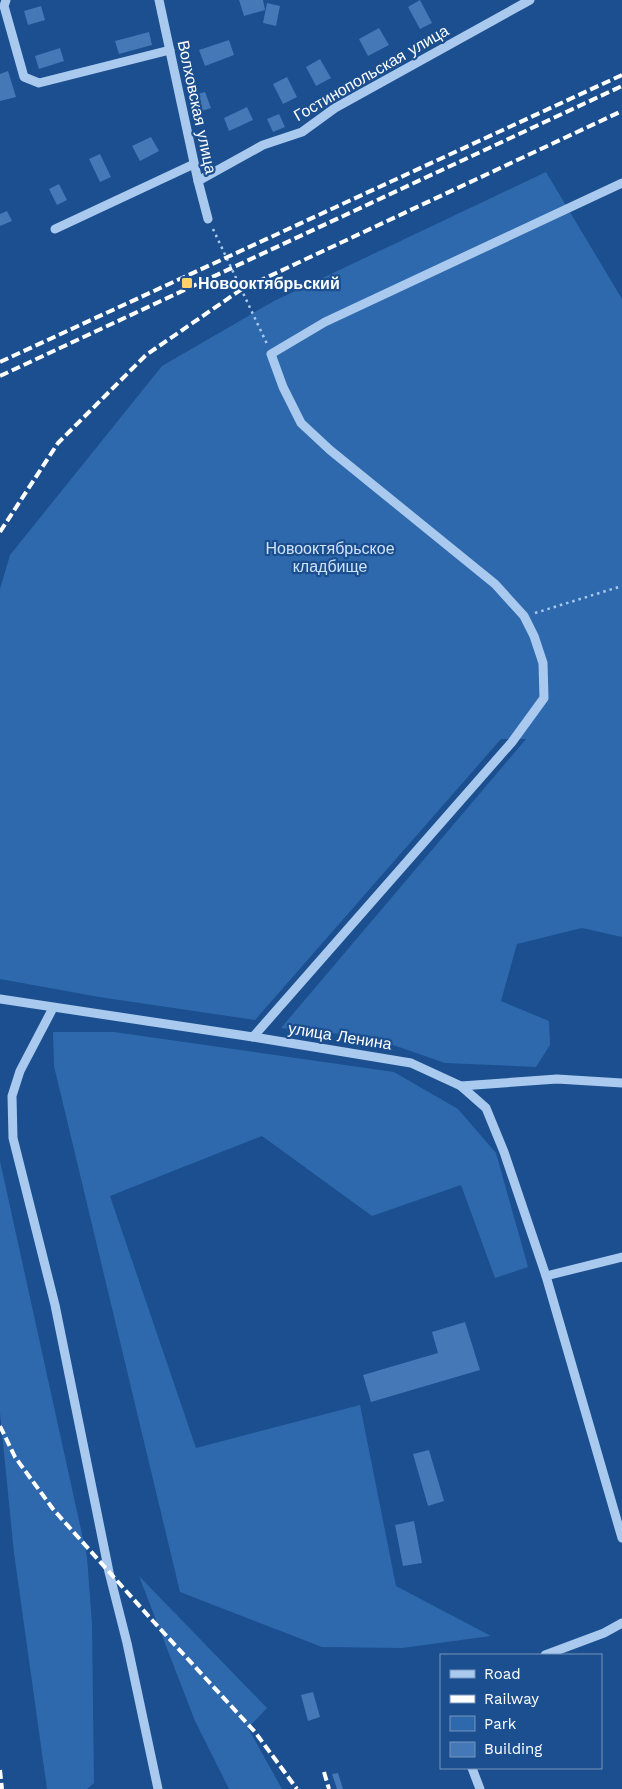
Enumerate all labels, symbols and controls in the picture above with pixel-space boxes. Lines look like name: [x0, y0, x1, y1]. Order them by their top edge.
street label: Гостинопольская улица: [290, 21, 452, 125]
street label: Волховская улица: [174, 39, 220, 176]
place label: Новооктябрьский: [198, 274, 340, 293]
marker: Новооктябрьский: [180, 276, 194, 290]
park label: Новооктябрьское кладбище: [265, 539, 395, 576]
street label: улица Ленина: [287, 1018, 393, 1054]
legend: [440, 1654, 602, 1769]
text: Road: [484, 1665, 521, 1683]
text: Railway: [484, 1690, 539, 1708]
text: Park: [484, 1715, 517, 1733]
text: Building: [484, 1740, 542, 1758]

